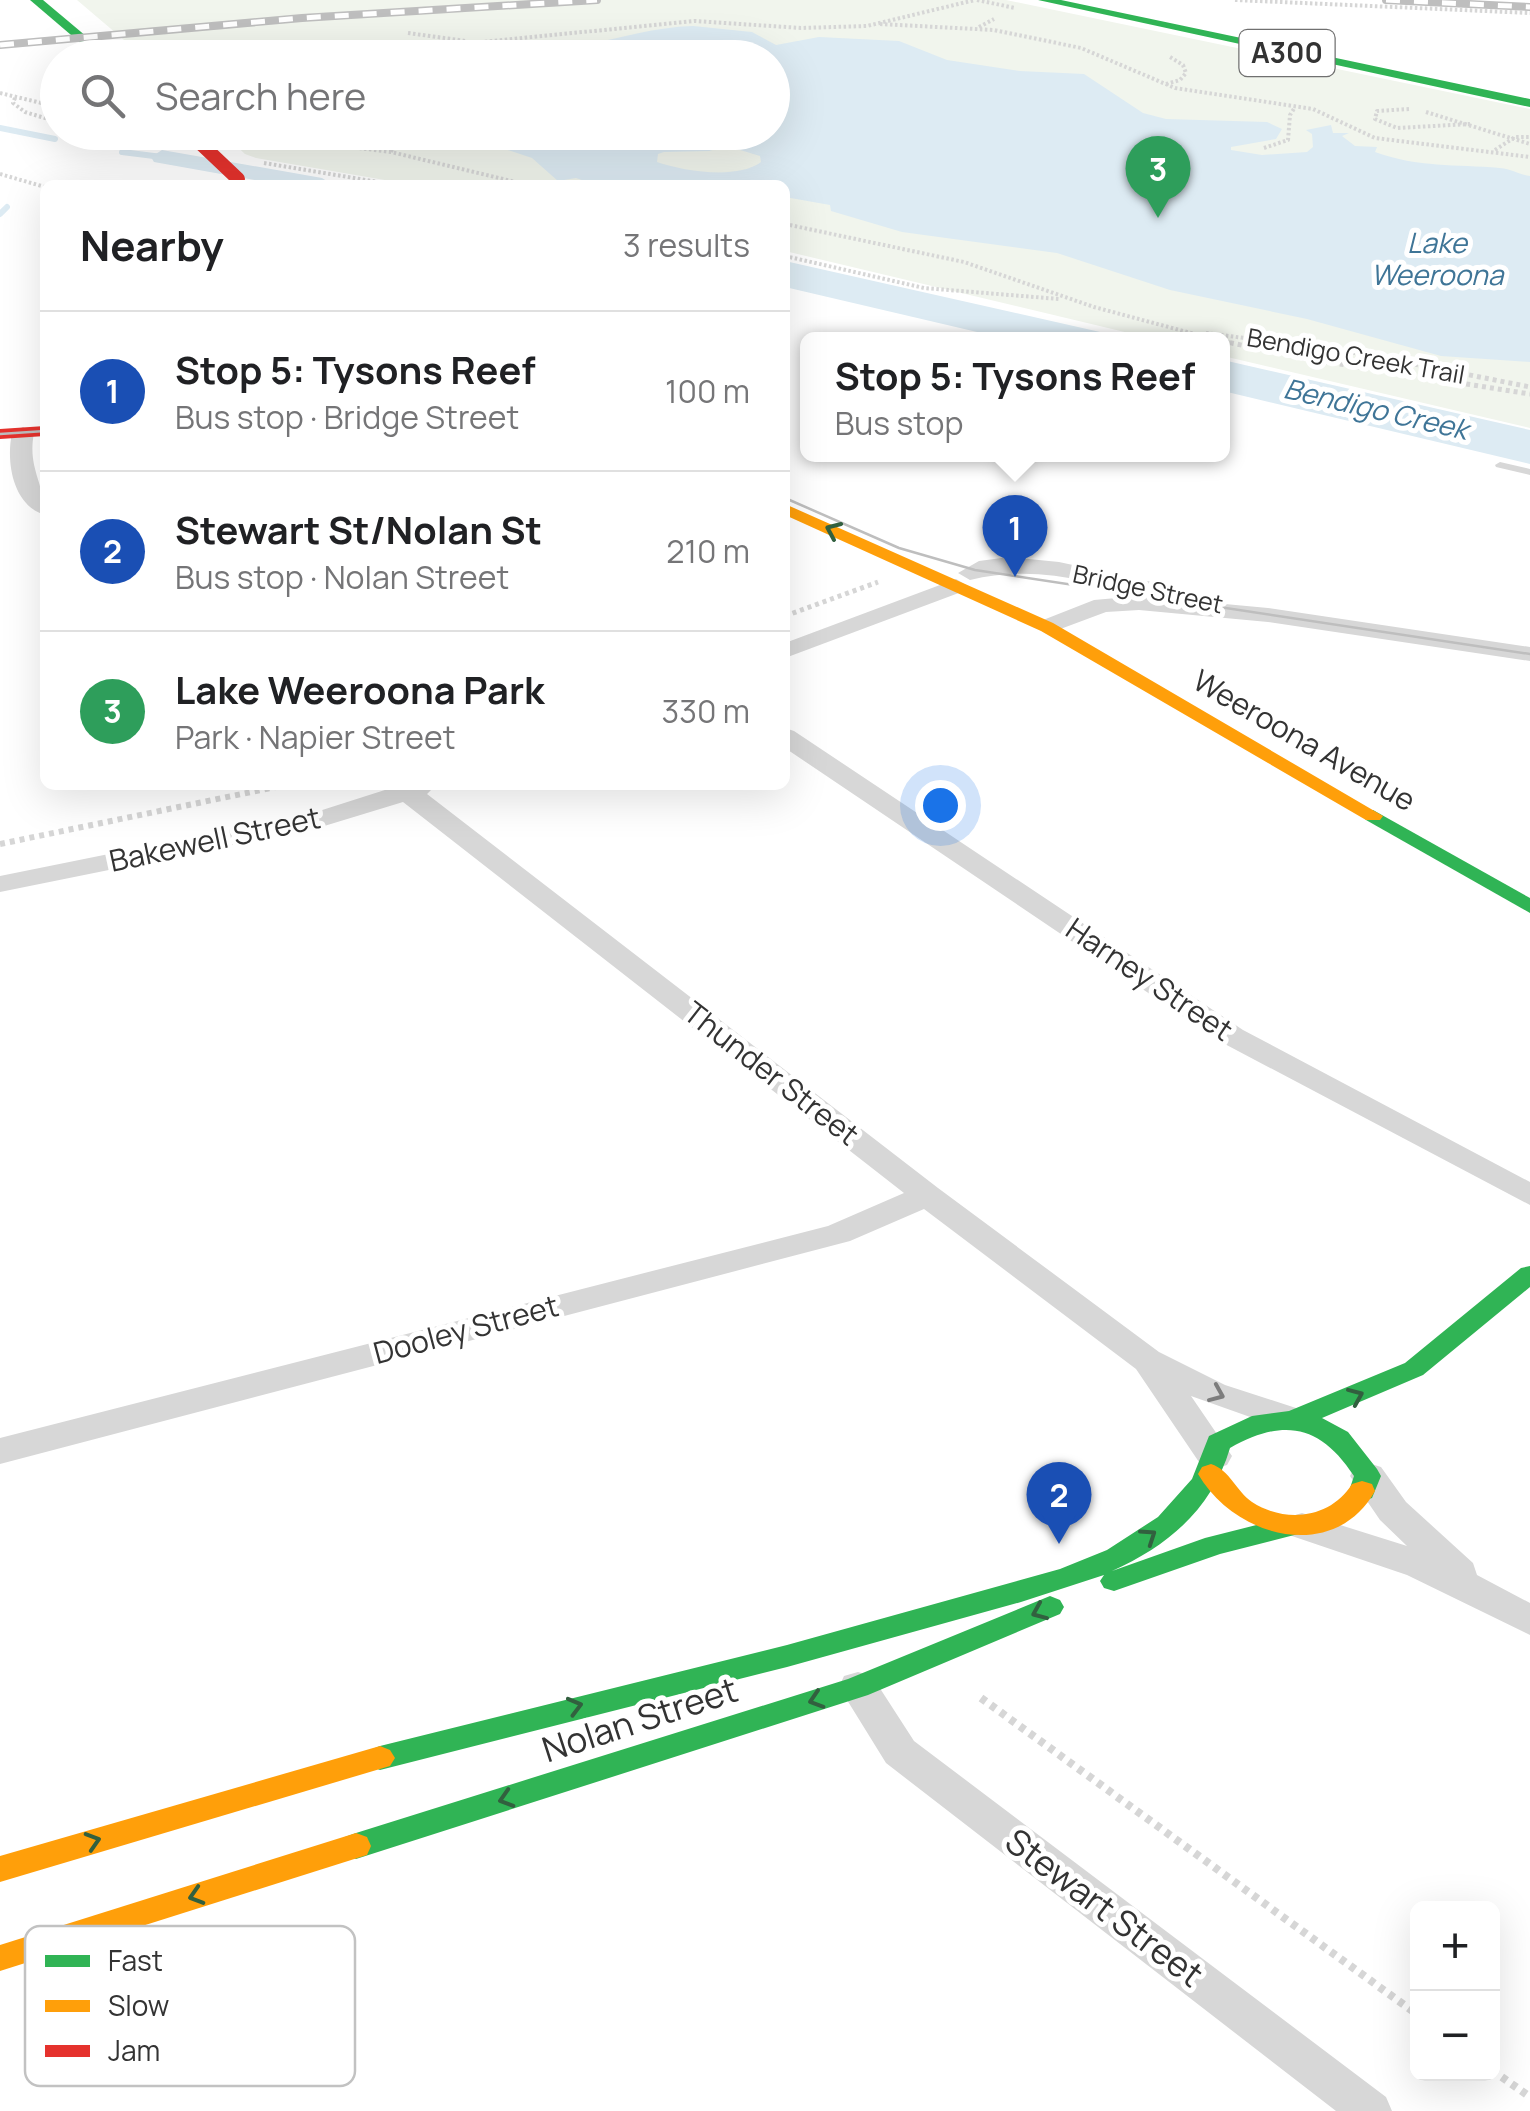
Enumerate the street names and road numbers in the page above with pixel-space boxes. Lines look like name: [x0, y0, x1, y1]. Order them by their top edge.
road number: A300: [1240, 30, 1334, 76]
street label: Bendigo Creek Trail: [1244, 319, 1468, 392]
street label: Bridge Street: [1070, 556, 1226, 622]
street label: Weeroona Avenue: [1186, 659, 1423, 820]
street label: Bakewell Street: [105, 796, 324, 881]
street label: Harney Street: [1058, 908, 1241, 1050]
street label: Thunder Street: [676, 992, 868, 1154]
street label: Dooley Street: [369, 1284, 563, 1373]
street label: Nolan Street: [536, 1665, 744, 1773]
street label: Stewart Street: [996, 1817, 1213, 1997]

